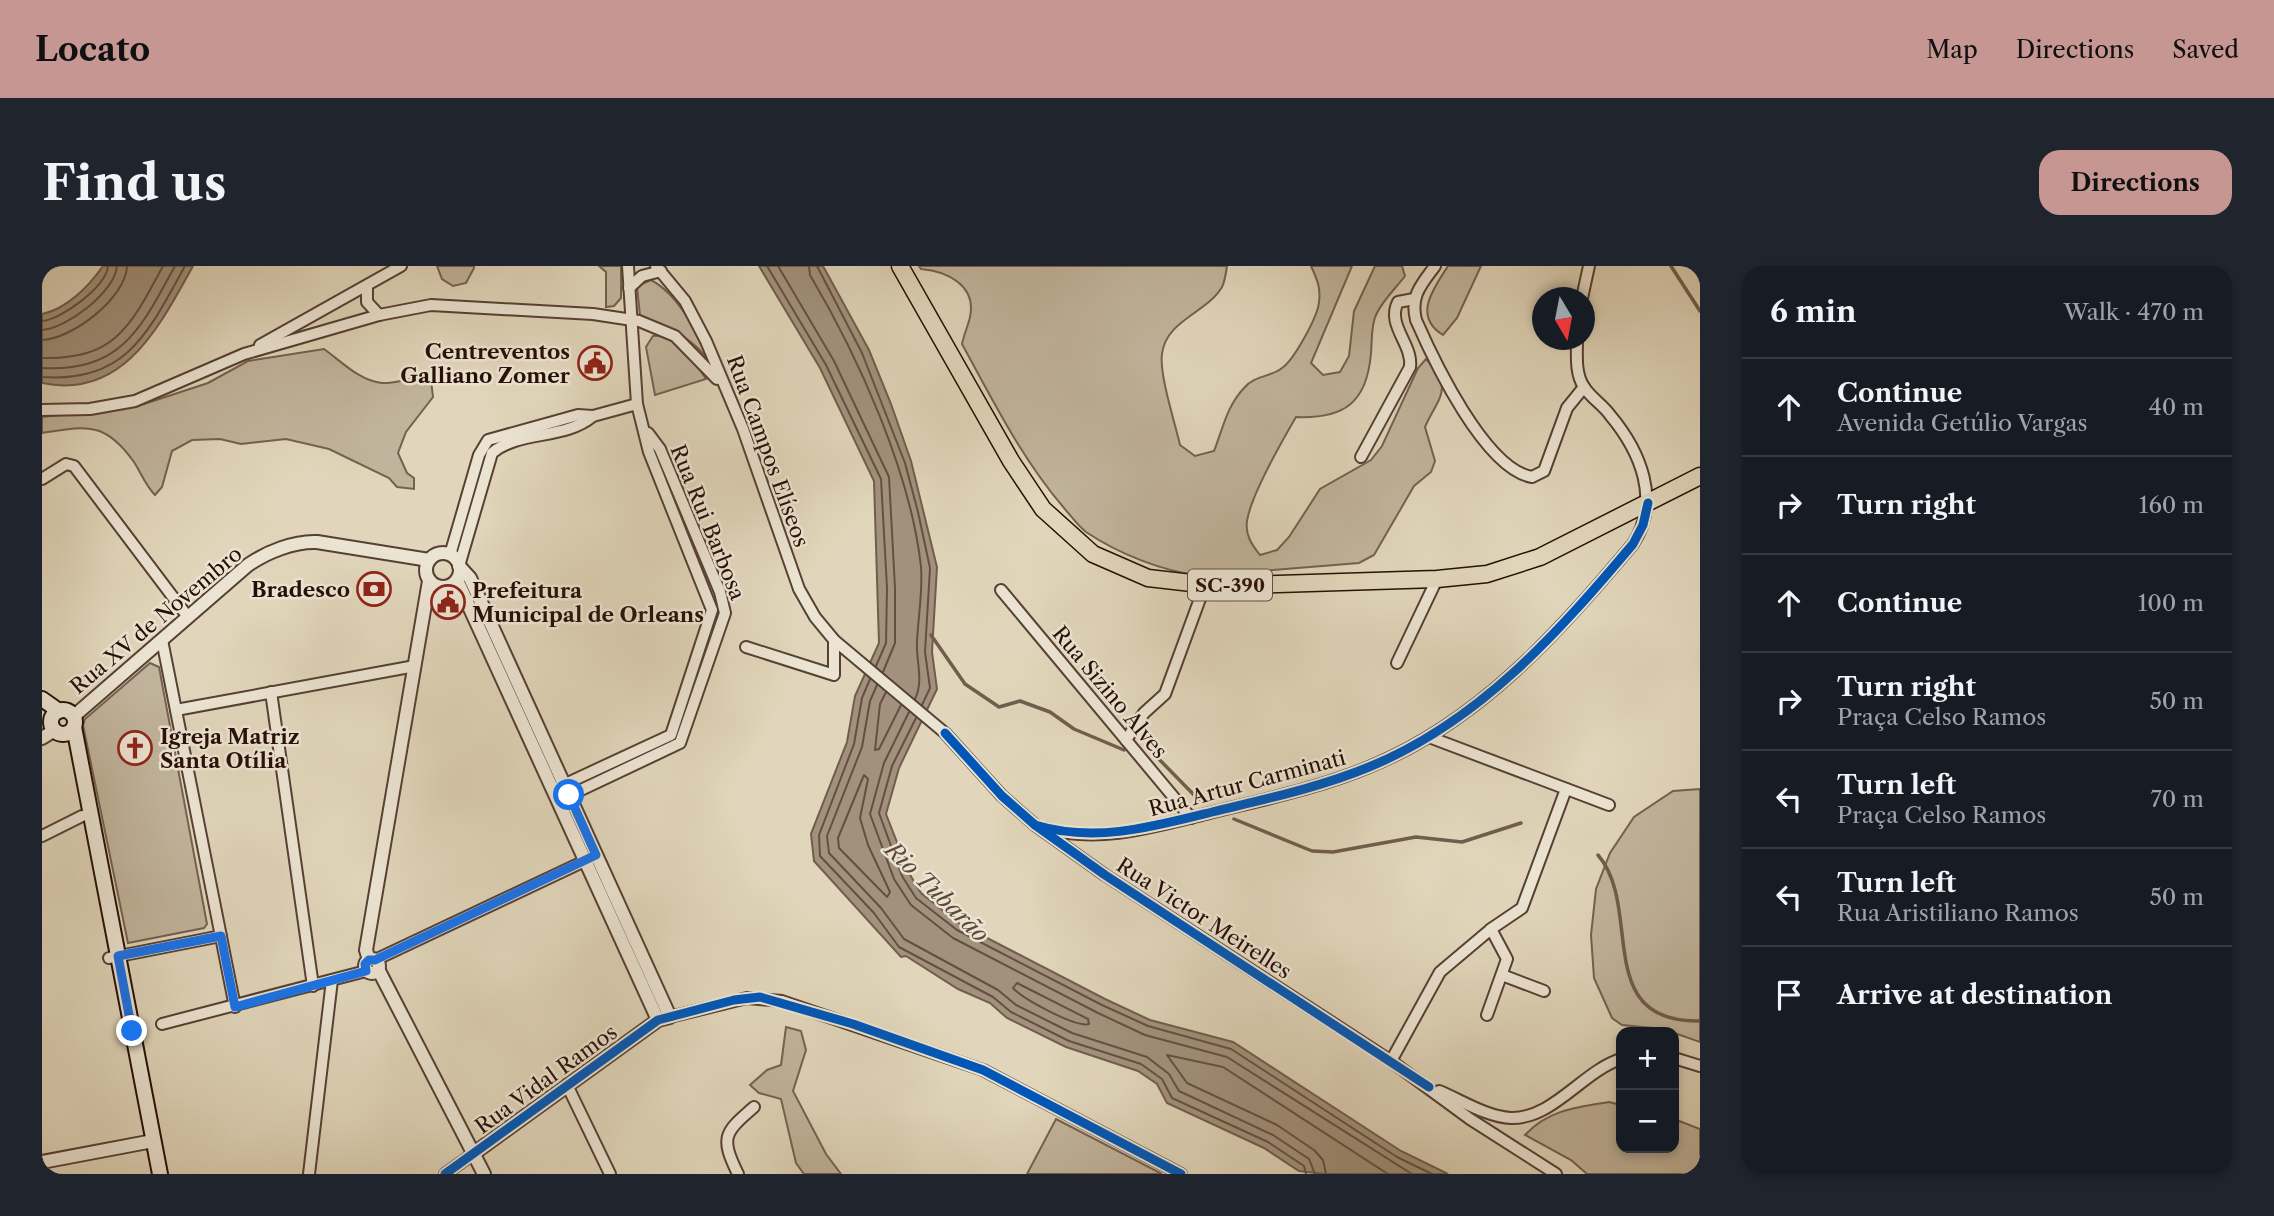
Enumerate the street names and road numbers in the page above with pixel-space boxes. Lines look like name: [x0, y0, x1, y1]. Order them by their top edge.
street label: Rua Campos Elíseos: [722, 352, 814, 550]
street label: Rua Rui Barbosa: [665, 441, 751, 604]
street label: Rua XV de Novembro: [65, 541, 247, 699]
road number: SC-390: [1188, 570, 1272, 600]
street label: Rua Sizino Alves: [1047, 621, 1173, 763]
street label: Rua Artur Carminati: [1146, 745, 1348, 821]
street label: Rua Victor Meirelles: [1112, 852, 1296, 984]
street label: Rua Vidal Ramos: [470, 1019, 622, 1139]

